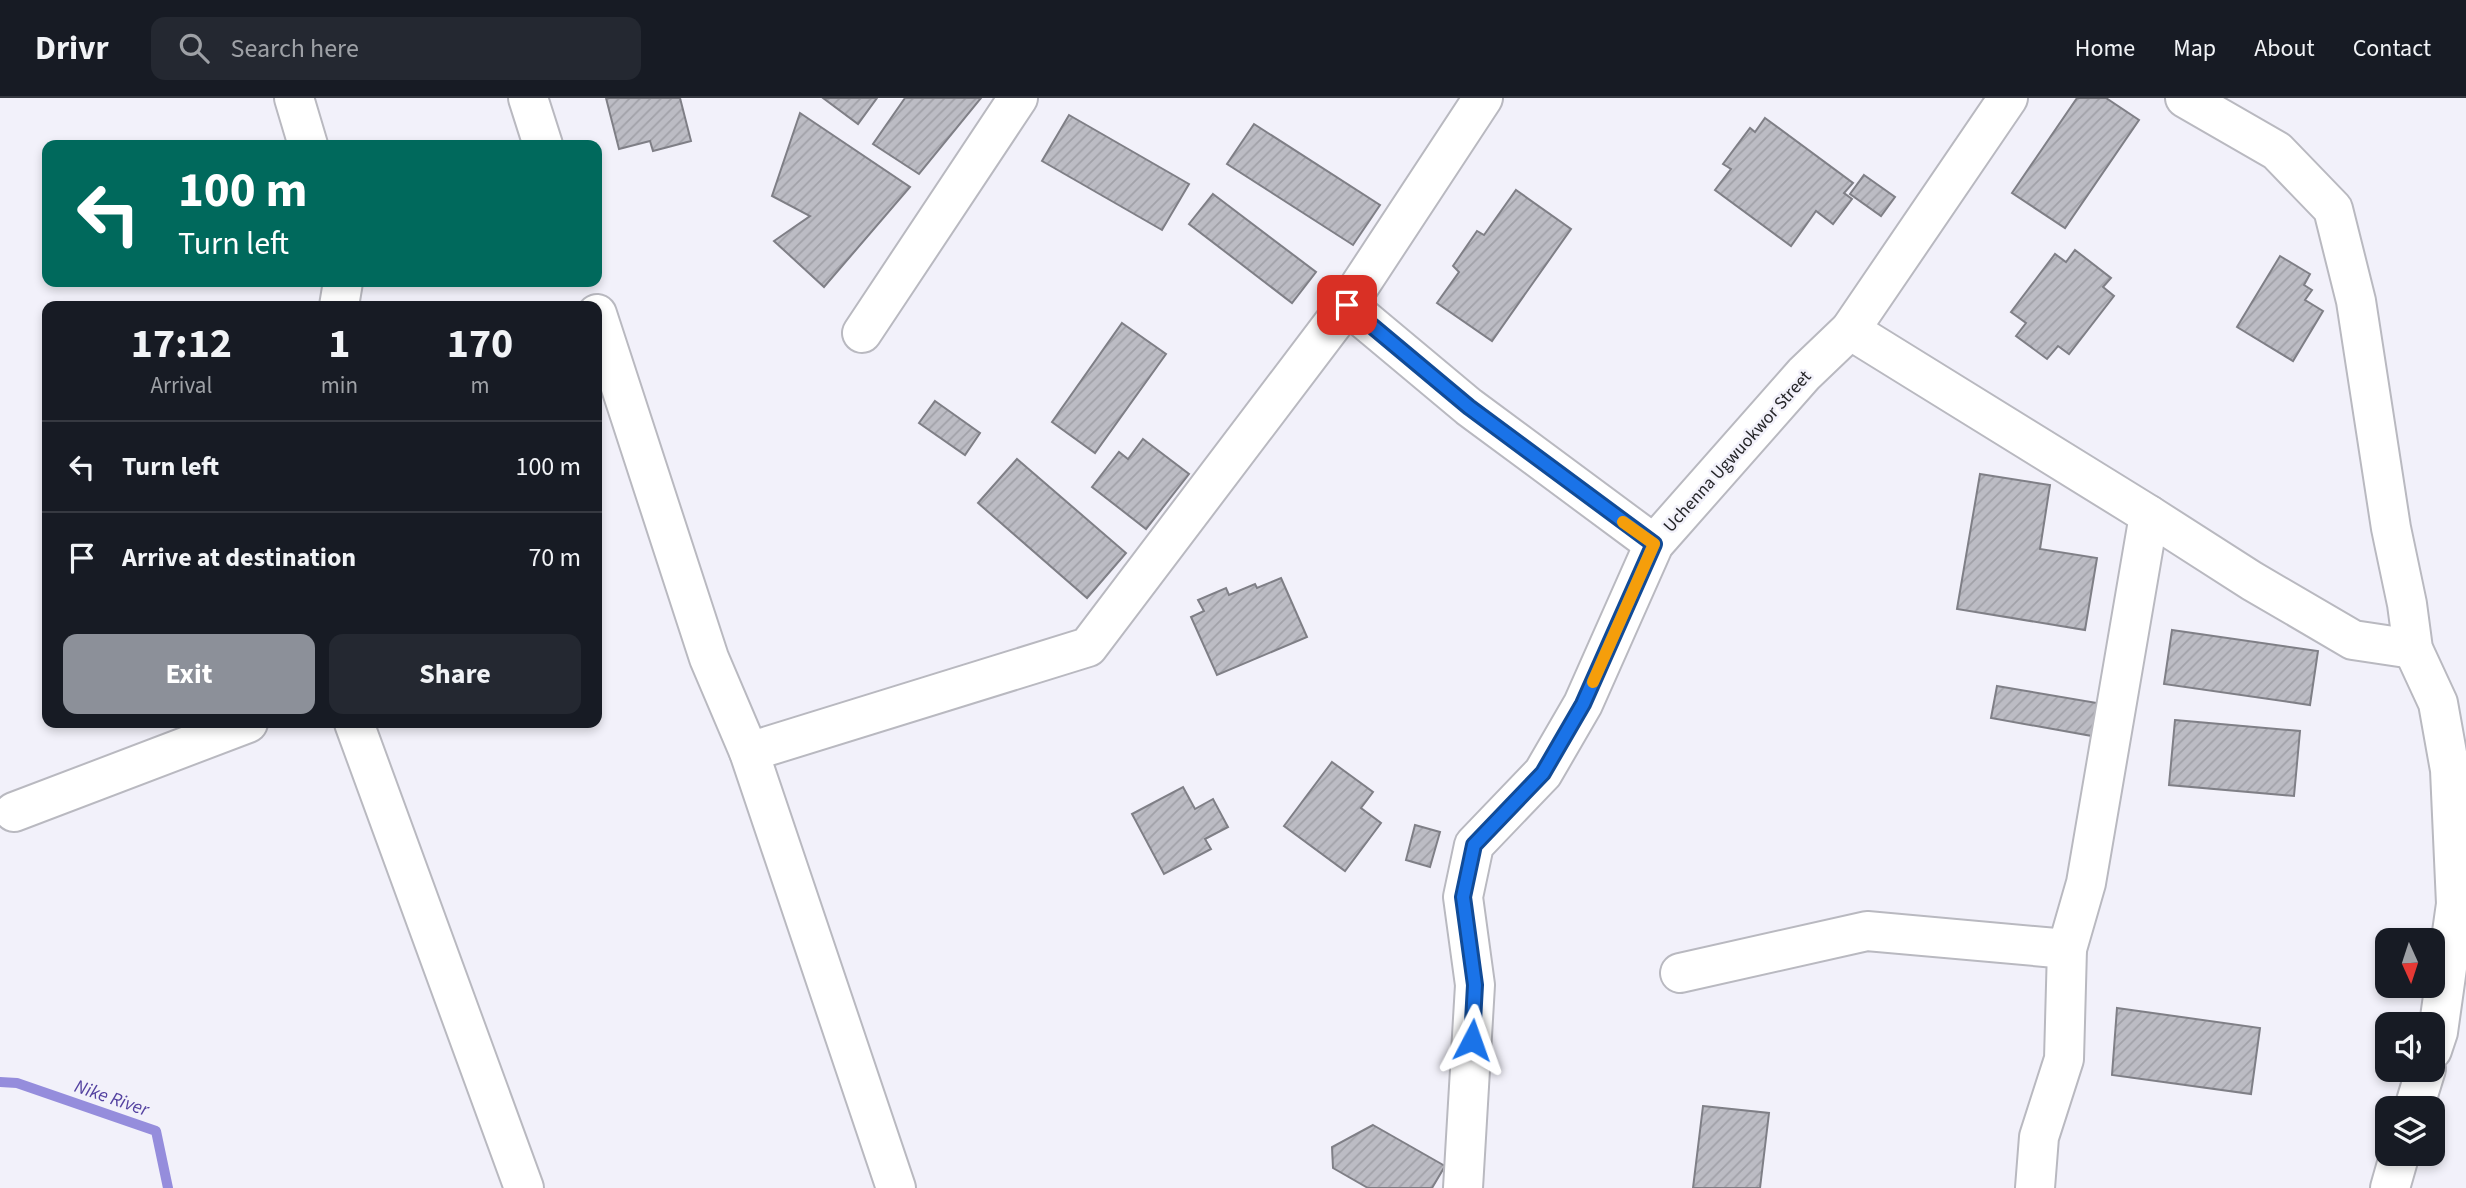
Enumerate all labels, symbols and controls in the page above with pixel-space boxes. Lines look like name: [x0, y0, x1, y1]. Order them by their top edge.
search box: [151, 17, 641, 80]
text: Drivr: [35, 25, 109, 72]
icon: search: [175, 29, 213, 67]
text: Search here: [231, 30, 359, 67]
text: Home: [2075, 31, 2135, 66]
text: Map: [2173, 31, 2216, 66]
text: About: [2254, 31, 2315, 66]
text: Contact: [2353, 31, 2431, 66]
text: 100 m: [178, 156, 307, 226]
icon: left: [63, 168, 154, 259]
text: Turn left: [178, 221, 289, 267]
pin: [1317, 275, 1377, 335]
icon: arrive: [1328, 286, 1366, 324]
text: 17:12: [131, 314, 232, 374]
text: 1: [328, 314, 350, 374]
text: 170: [447, 314, 513, 374]
street label: Uchenna Ugwuokwor Street: [1658, 365, 1817, 538]
text: Arrival: [150, 369, 212, 402]
text: min: [321, 369, 358, 402]
text: m: [470, 369, 490, 402]
icon: left: [63, 448, 101, 486]
text: Turn left: [122, 448, 219, 485]
text: 100 m: [515, 448, 581, 485]
icon: arrive: [63, 539, 101, 577]
text: Arrive at destination: [122, 539, 356, 576]
text: 70 m: [528, 539, 581, 576]
button: Exit: [63, 634, 315, 714]
button: Share: [329, 634, 581, 714]
north arrow: [2375, 928, 2445, 998]
map controls: [2375, 928, 2445, 1166]
position arrow: [1435, 1003, 1509, 1077]
button: sound: [2375, 1012, 2445, 1082]
water label: Nike River: [71, 1073, 154, 1124]
button: layers: [2375, 1096, 2445, 1166]

